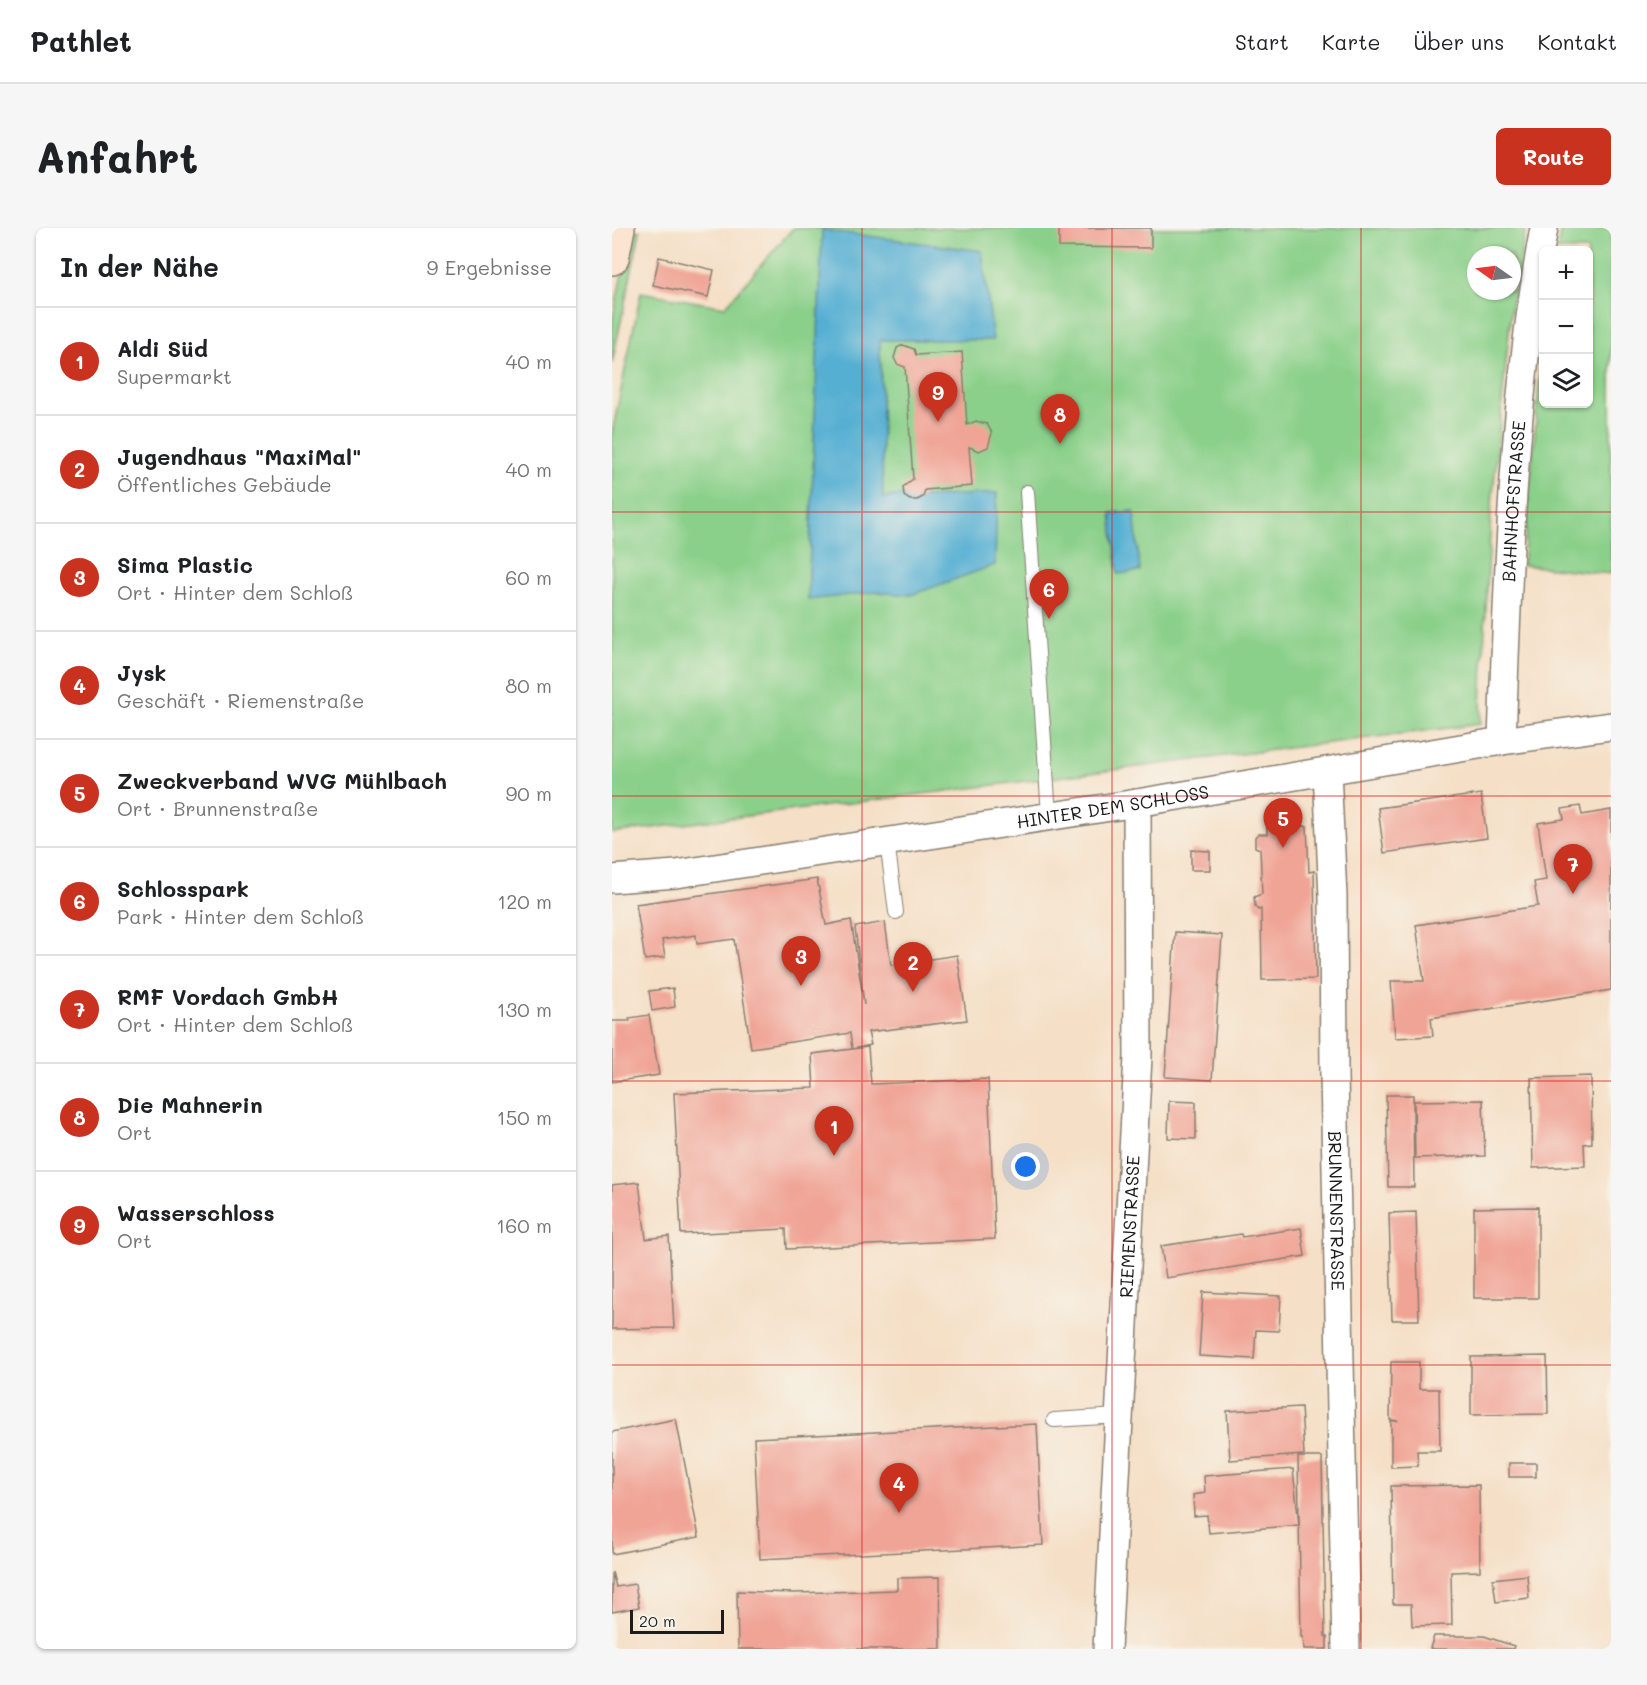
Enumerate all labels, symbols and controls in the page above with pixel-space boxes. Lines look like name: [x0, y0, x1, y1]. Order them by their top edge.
text: Pathlet: [30, 23, 132, 59]
text: Start: [1235, 28, 1289, 55]
text: Karte: [1322, 28, 1380, 55]
text: Über uns: [1413, 28, 1504, 55]
text: Kontakt: [1537, 28, 1617, 55]
button: Route: [1496, 128, 1611, 185]
text: Anfahrt: [36, 129, 198, 184]
north arrow: [1467, 246, 1521, 300]
map controls: [1539, 246, 1593, 408]
button: +: [1539, 246, 1593, 300]
text: In der Nähe: [60, 250, 219, 284]
text: 9 Ergebnisse: [427, 254, 552, 280]
button: −: [1539, 300, 1593, 354]
text: Aldi Süd: [117, 334, 208, 363]
text: 1: [75, 348, 84, 374]
text: 40 m: [506, 348, 552, 374]
button: layers: [1539, 354, 1593, 408]
text: Supermarkt: [117, 363, 232, 389]
pin: 9: [918, 372, 958, 422]
pin: 8: [1040, 394, 1080, 444]
street label: BAHNHOFSTRASSE: [1496, 420, 1531, 583]
text: Jugendhaus "MaxiMal": [117, 442, 362, 471]
text: 2: [74, 456, 85, 482]
text: 40 m: [506, 456, 552, 482]
text: Öffentliches Gebäude: [117, 471, 332, 497]
text: Sima Plastic: [117, 550, 253, 579]
text: 3: [74, 564, 86, 590]
text: 60 m: [505, 564, 552, 590]
pin: 6: [1030, 570, 1068, 619]
text: Ort · Hinter dem Schloß: [117, 579, 354, 605]
text: Jysk: [117, 658, 166, 687]
text: 4: [73, 672, 86, 698]
text: 80 m: [505, 672, 552, 698]
text: Geschäft · Riemenstraße: [117, 687, 364, 713]
text: Zweckverband WVG Mühlbach: [117, 766, 447, 795]
street label: HINTER DEM SCHLOSS: [1015, 779, 1211, 833]
text: 5: [74, 780, 85, 806]
text: 90 m: [506, 780, 552, 806]
text: Ort · Brunnenstraße: [117, 795, 318, 821]
pin: 5: [1264, 798, 1302, 848]
pin: 7: [1554, 844, 1592, 894]
text: Schlosspark: [117, 874, 249, 903]
text: 6: [73, 888, 86, 914]
text: 120 m: [497, 888, 552, 914]
text: Park · Hinter dem Schloß: [117, 903, 364, 929]
pin: 3: [782, 936, 820, 986]
pin: 2: [894, 942, 932, 992]
text: RMF Vordach GmbH: [117, 982, 339, 1011]
text: 7: [74, 996, 85, 1022]
text: 130 m: [497, 996, 552, 1022]
text: Ort · Hinter dem Schloß: [117, 1011, 354, 1037]
text: Die Mahnerin: [117, 1090, 263, 1119]
text: 8: [73, 1104, 86, 1130]
text: 150 m: [497, 1104, 552, 1130]
pin: 1: [814, 1106, 854, 1156]
text: Ort: [117, 1119, 152, 1145]
street label: BRUNNENSTRASSE: [1323, 1131, 1351, 1291]
your location: [1011, 1152, 1040, 1181]
street label: RIEMENSTRASSE: [1113, 1155, 1145, 1298]
text: Wasserschloss: [117, 1198, 275, 1227]
text: 9: [73, 1212, 86, 1238]
text: 160 m: [496, 1212, 552, 1238]
text: Ort: [117, 1227, 152, 1253]
pin: 4: [880, 1464, 918, 1513]
scale bar: [630, 1607, 724, 1634]
text: 20 m: [639, 1610, 676, 1631]

